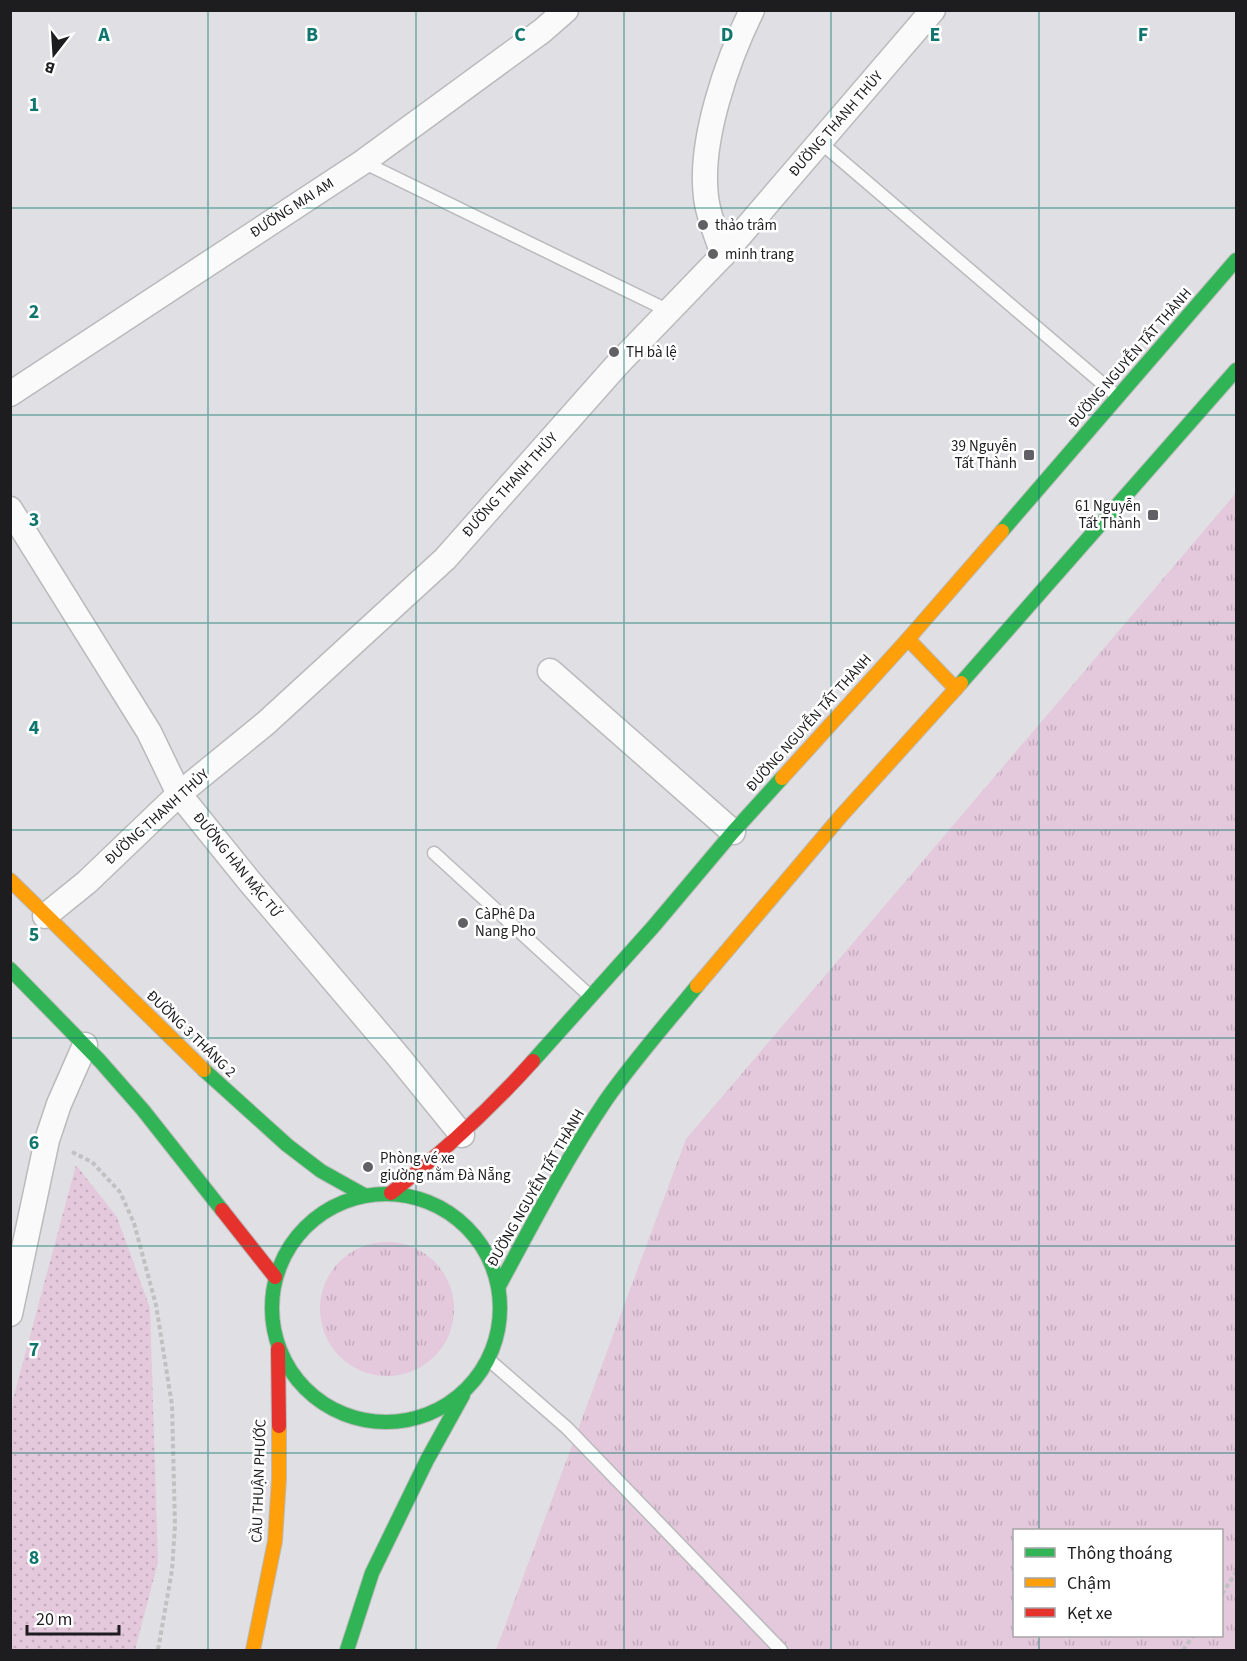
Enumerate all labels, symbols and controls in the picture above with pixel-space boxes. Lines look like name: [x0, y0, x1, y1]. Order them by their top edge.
text: A: [97, 21, 110, 49]
text: B: [306, 21, 318, 49]
text: C: [514, 21, 526, 49]
text: D: [721, 21, 733, 49]
text: E: [930, 21, 940, 49]
text: F: [1138, 21, 1148, 49]
north arrow: [24, 24, 84, 84]
text: B: [42, 55, 58, 79]
street label: ĐƯỜNG THANH THỦY: [784, 66, 889, 182]
text: 1: [29, 91, 39, 119]
street label: ĐƯỜNG MAI AM: [246, 173, 338, 243]
place label: thảo trâm: [715, 215, 777, 236]
marker: thảo trâm: [696, 218, 710, 232]
place label: minh trang: [725, 244, 794, 265]
marker: minh trang: [706, 247, 720, 261]
street label: ĐƯỜNG NGUYỄN TẤT THÀNH: [1063, 284, 1197, 432]
text: 2: [29, 298, 39, 326]
place label: TH bà lệ: [626, 342, 677, 363]
marker: TH bà lệ: [607, 345, 621, 359]
street label: ĐƯỜNG THANH THỦY: [457, 427, 563, 542]
place label: 39 Nguyễn Tất Thành: [951, 436, 1017, 474]
marker: 39 Nguyễn Tất Thành: [1022, 448, 1036, 462]
place label: 61 Nguyễn Tất Thành: [1075, 496, 1141, 534]
text: 3: [29, 506, 39, 534]
marker: 61 Nguyễn Tất Thành: [1146, 508, 1160, 522]
street label: ĐƯỜNG NGUYỄN TẤT THÀNH: [741, 650, 877, 796]
text: 4: [29, 714, 40, 742]
street label: ĐƯỜNG THANH THỦY: [100, 764, 215, 870]
street label: ĐƯỜNG HÀN MẶC TỬ: [188, 808, 287, 923]
place label: CàPhê Da Nang Pho: [475, 904, 536, 942]
marker: CàPhê Da Nang Pho: [456, 916, 470, 930]
text: 5: [29, 921, 39, 949]
street label: ĐƯỜNG 3 THÁNG 2: [142, 986, 240, 1082]
street label: ĐƯỜNG NGUYỄN TẤT THÀNH: [482, 1105, 590, 1271]
text: 6: [29, 1129, 39, 1157]
place label: Phòng vé xe giường nằm Đà Nẵng: [380, 1148, 511, 1186]
marker: Phòng vé xe giường nằm Đà Nẵng: [361, 1160, 375, 1174]
text: 7: [29, 1336, 39, 1364]
street label: CẦU THUẬN PHƯỚC: [246, 1418, 272, 1543]
legend: [1013, 1529, 1223, 1637]
text: Thông thoáng: [1067, 1541, 1172, 1566]
text: 8: [29, 1544, 39, 1572]
text: Chậm: [1067, 1571, 1111, 1596]
scale bar: [27, 1598, 118, 1636]
text: Kẹt xe: [1067, 1601, 1112, 1626]
text: 20 m: [36, 1607, 72, 1632]

